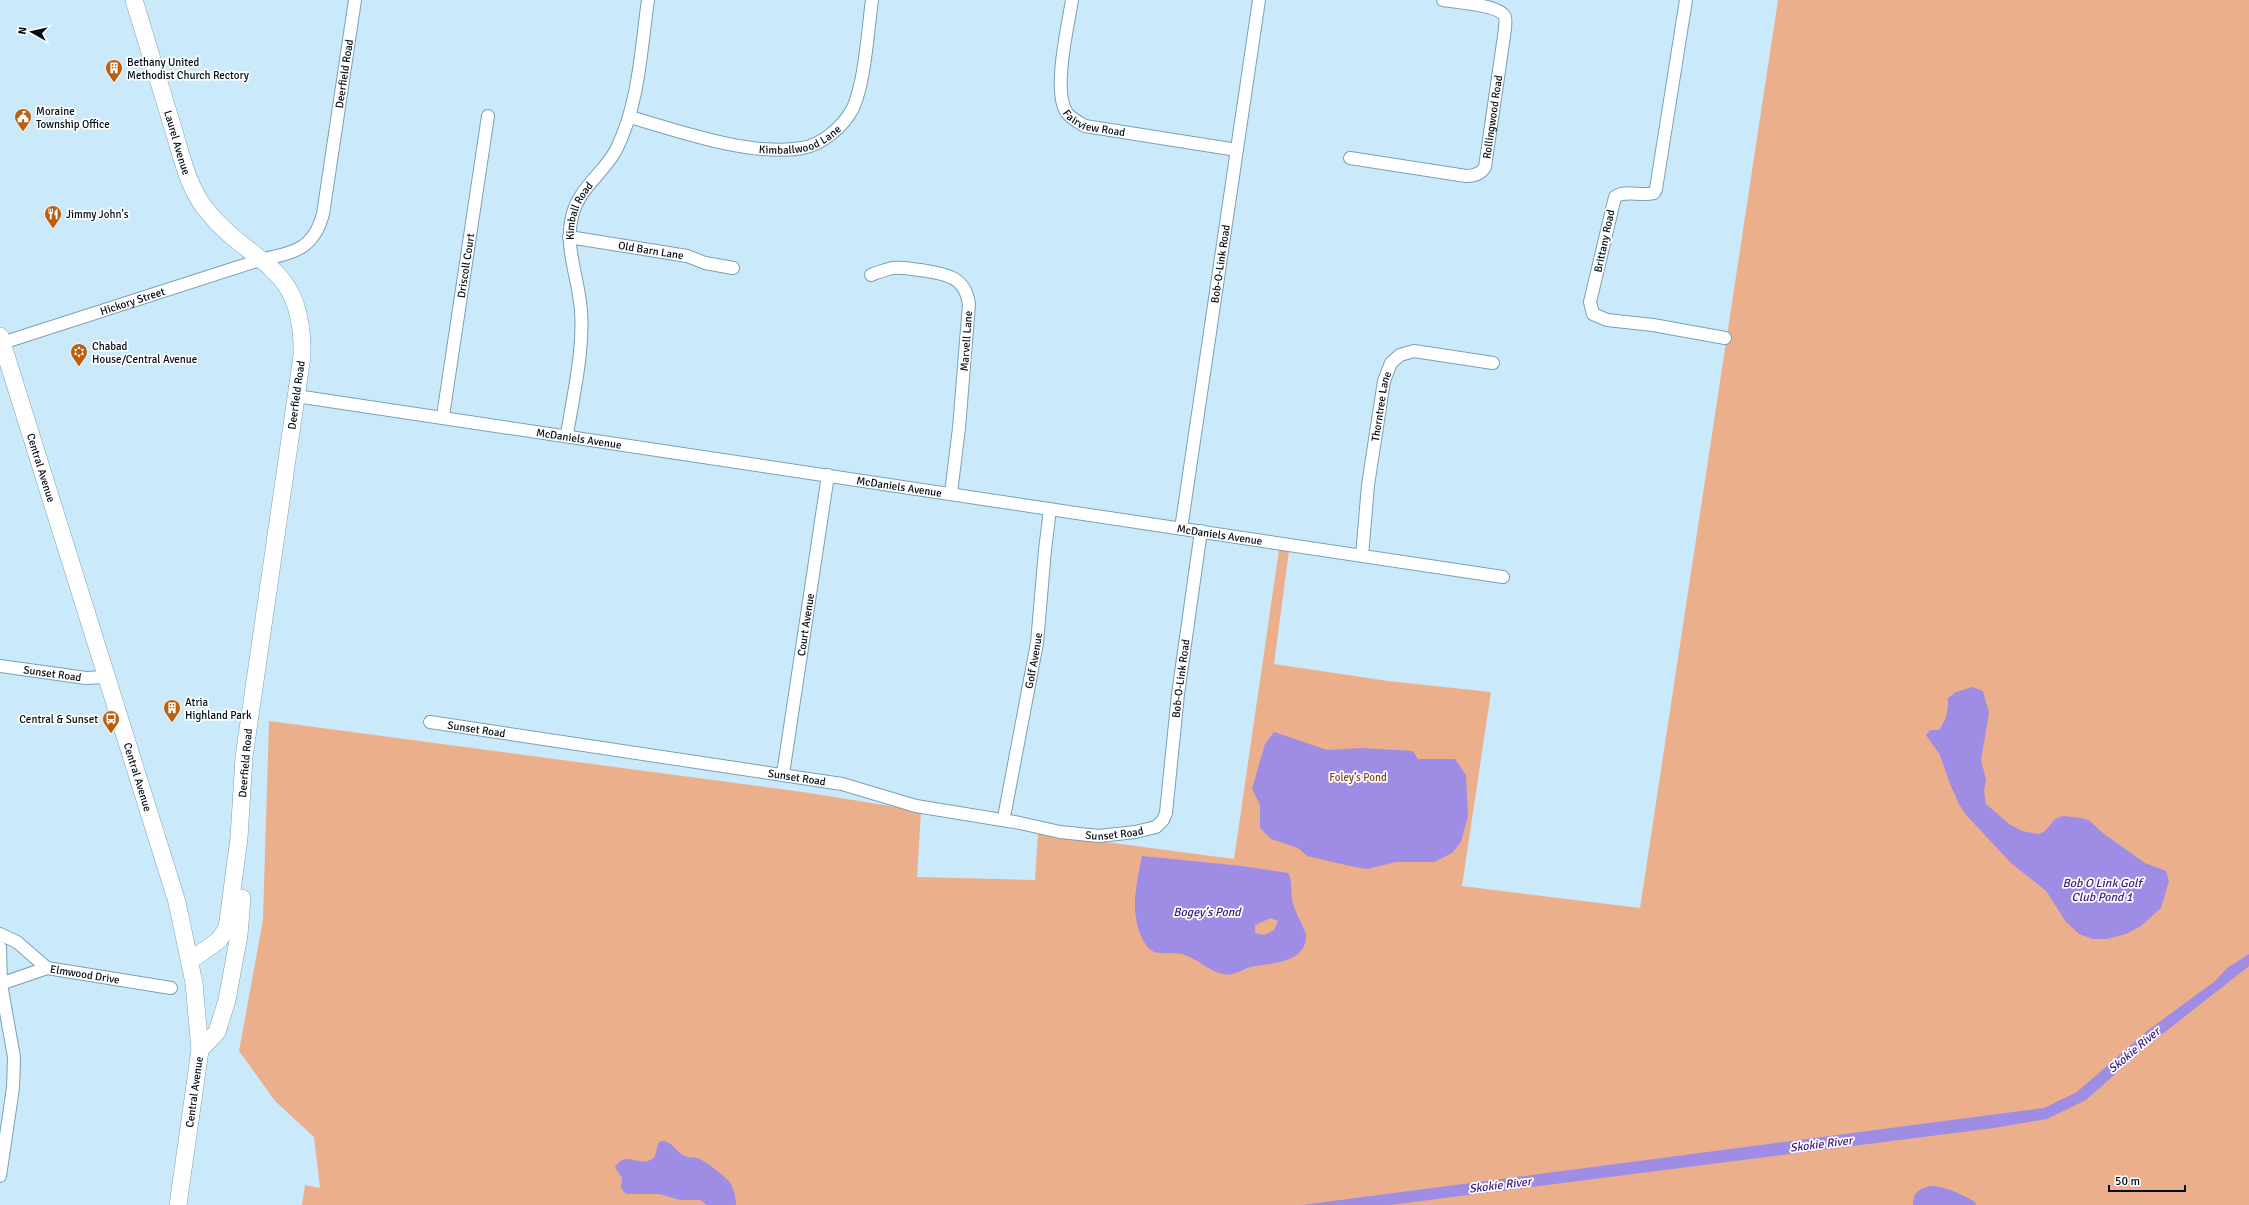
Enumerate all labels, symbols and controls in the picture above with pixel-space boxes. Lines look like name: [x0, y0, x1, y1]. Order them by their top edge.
north arrow: [12, 12, 52, 52]
text: N: [16, 26, 30, 35]
street label: Deerfield Road: [333, 38, 356, 109]
place label: Bethany United Methodist Church Rectory: [127, 56, 250, 82]
building icon: Bethany United Methodist Church Rectory: [104, 58, 124, 83]
street label: Rollingwood Road: [1480, 74, 1505, 160]
place label: Moraine Township Office: [36, 105, 110, 131]
public building icon: Moraine Township Office: [13, 107, 33, 132]
street label: Fairview Road: [1060, 107, 1126, 139]
street label: Laurel Avenue: [161, 109, 193, 177]
street label: Kimballwood Lane: [758, 123, 844, 157]
street label: Kimball Road: [564, 179, 596, 240]
restaurant icon: Jimmy John's: [43, 204, 63, 229]
place label: Jimmy John's: [66, 208, 129, 221]
street label: Brittany Road: [1591, 208, 1618, 274]
street label: Bob-O-Link Road: [1208, 224, 1233, 304]
street label: Driscoll Court: [455, 232, 477, 299]
street label: Old Barn Lane: [617, 239, 685, 262]
street label: Hickory Street: [99, 285, 167, 318]
street label: Marvell Lane: [958, 310, 975, 372]
place label: Chabad House/Central Avenue: [92, 340, 197, 366]
synagogue icon: Chabad House/Central Avenue: [69, 342, 89, 367]
street label: Deerfield Road: [285, 360, 308, 430]
street label: Thorntree Lane: [1369, 369, 1394, 442]
street label: McDaniels Avenue: [535, 426, 622, 452]
street label: Central Avenue: [24, 432, 58, 504]
street label: McDaniels Avenue: [856, 474, 943, 500]
street label: McDaniels Avenue: [1176, 522, 1263, 548]
street label: Court Avenue: [795, 592, 817, 657]
street label: Golf Avenue: [1022, 632, 1045, 690]
street label: Bob-O-Link Road: [1170, 638, 1193, 719]
street label: Sunset Road: [23, 663, 82, 684]
place label: Atria Highland Park: [185, 696, 252, 722]
building icon: Atria Highland Park: [162, 698, 182, 723]
bus stop icon: Central & Sunset: [101, 709, 121, 734]
place label: Central & Sunset: [19, 713, 98, 726]
street label: Sunset Road: [447, 719, 506, 740]
street label: Deerfield Road: [236, 728, 255, 798]
street label: Central Avenue: [121, 741, 154, 813]
street label: Sunset Road: [767, 767, 827, 788]
park label: Foley’s Pond: [1329, 771, 1387, 784]
street label: Sunset Road: [1085, 824, 1145, 843]
water label: Bob O Link Golf Club Pond 1: [2063, 876, 2144, 905]
water label: Bogey's Pond: [1173, 905, 1242, 920]
street label: Elmwood Drive: [49, 963, 121, 987]
water label: Skokie River: [2106, 1024, 2164, 1076]
street label: Central Avenue: [183, 1056, 206, 1128]
water label: Skokie River: [1789, 1133, 1855, 1156]
scale bar: [2109, 1167, 2185, 1193]
water label: Skokie River: [1468, 1174, 1534, 1197]
text: 50 m: [2115, 1174, 2140, 1189]

